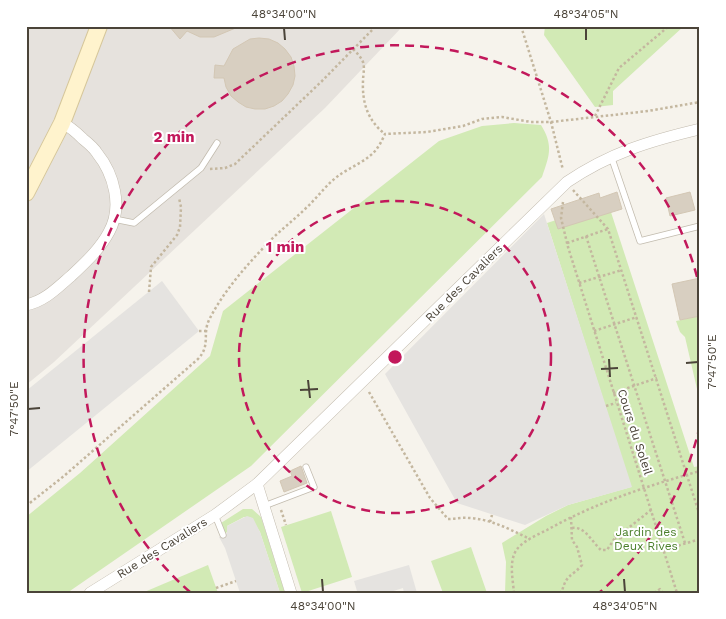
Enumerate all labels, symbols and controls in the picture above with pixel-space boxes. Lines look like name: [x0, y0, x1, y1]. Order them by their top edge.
text: 48°34'00"N: [251, 7, 317, 21]
text: 48°34'05"N: [554, 7, 618, 21]
text: 2 min: [153, 128, 195, 146]
text: 1 min: [266, 238, 304, 256]
street label: Rue des Cavaliers: [422, 241, 506, 325]
text: 7°47'50"E: [705, 334, 719, 390]
centre of rings: [386, 348, 404, 366]
text: 7°47'50"E: [7, 381, 21, 437]
street label: Cours du Soleil: [615, 387, 656, 477]
street label: Rue des Cavaliers: [114, 515, 210, 581]
park label: Jardin des Deux Rives: [614, 525, 678, 553]
text: 48°34'00"N: [290, 599, 356, 613]
text: 48°34'05"N: [593, 599, 657, 613]

